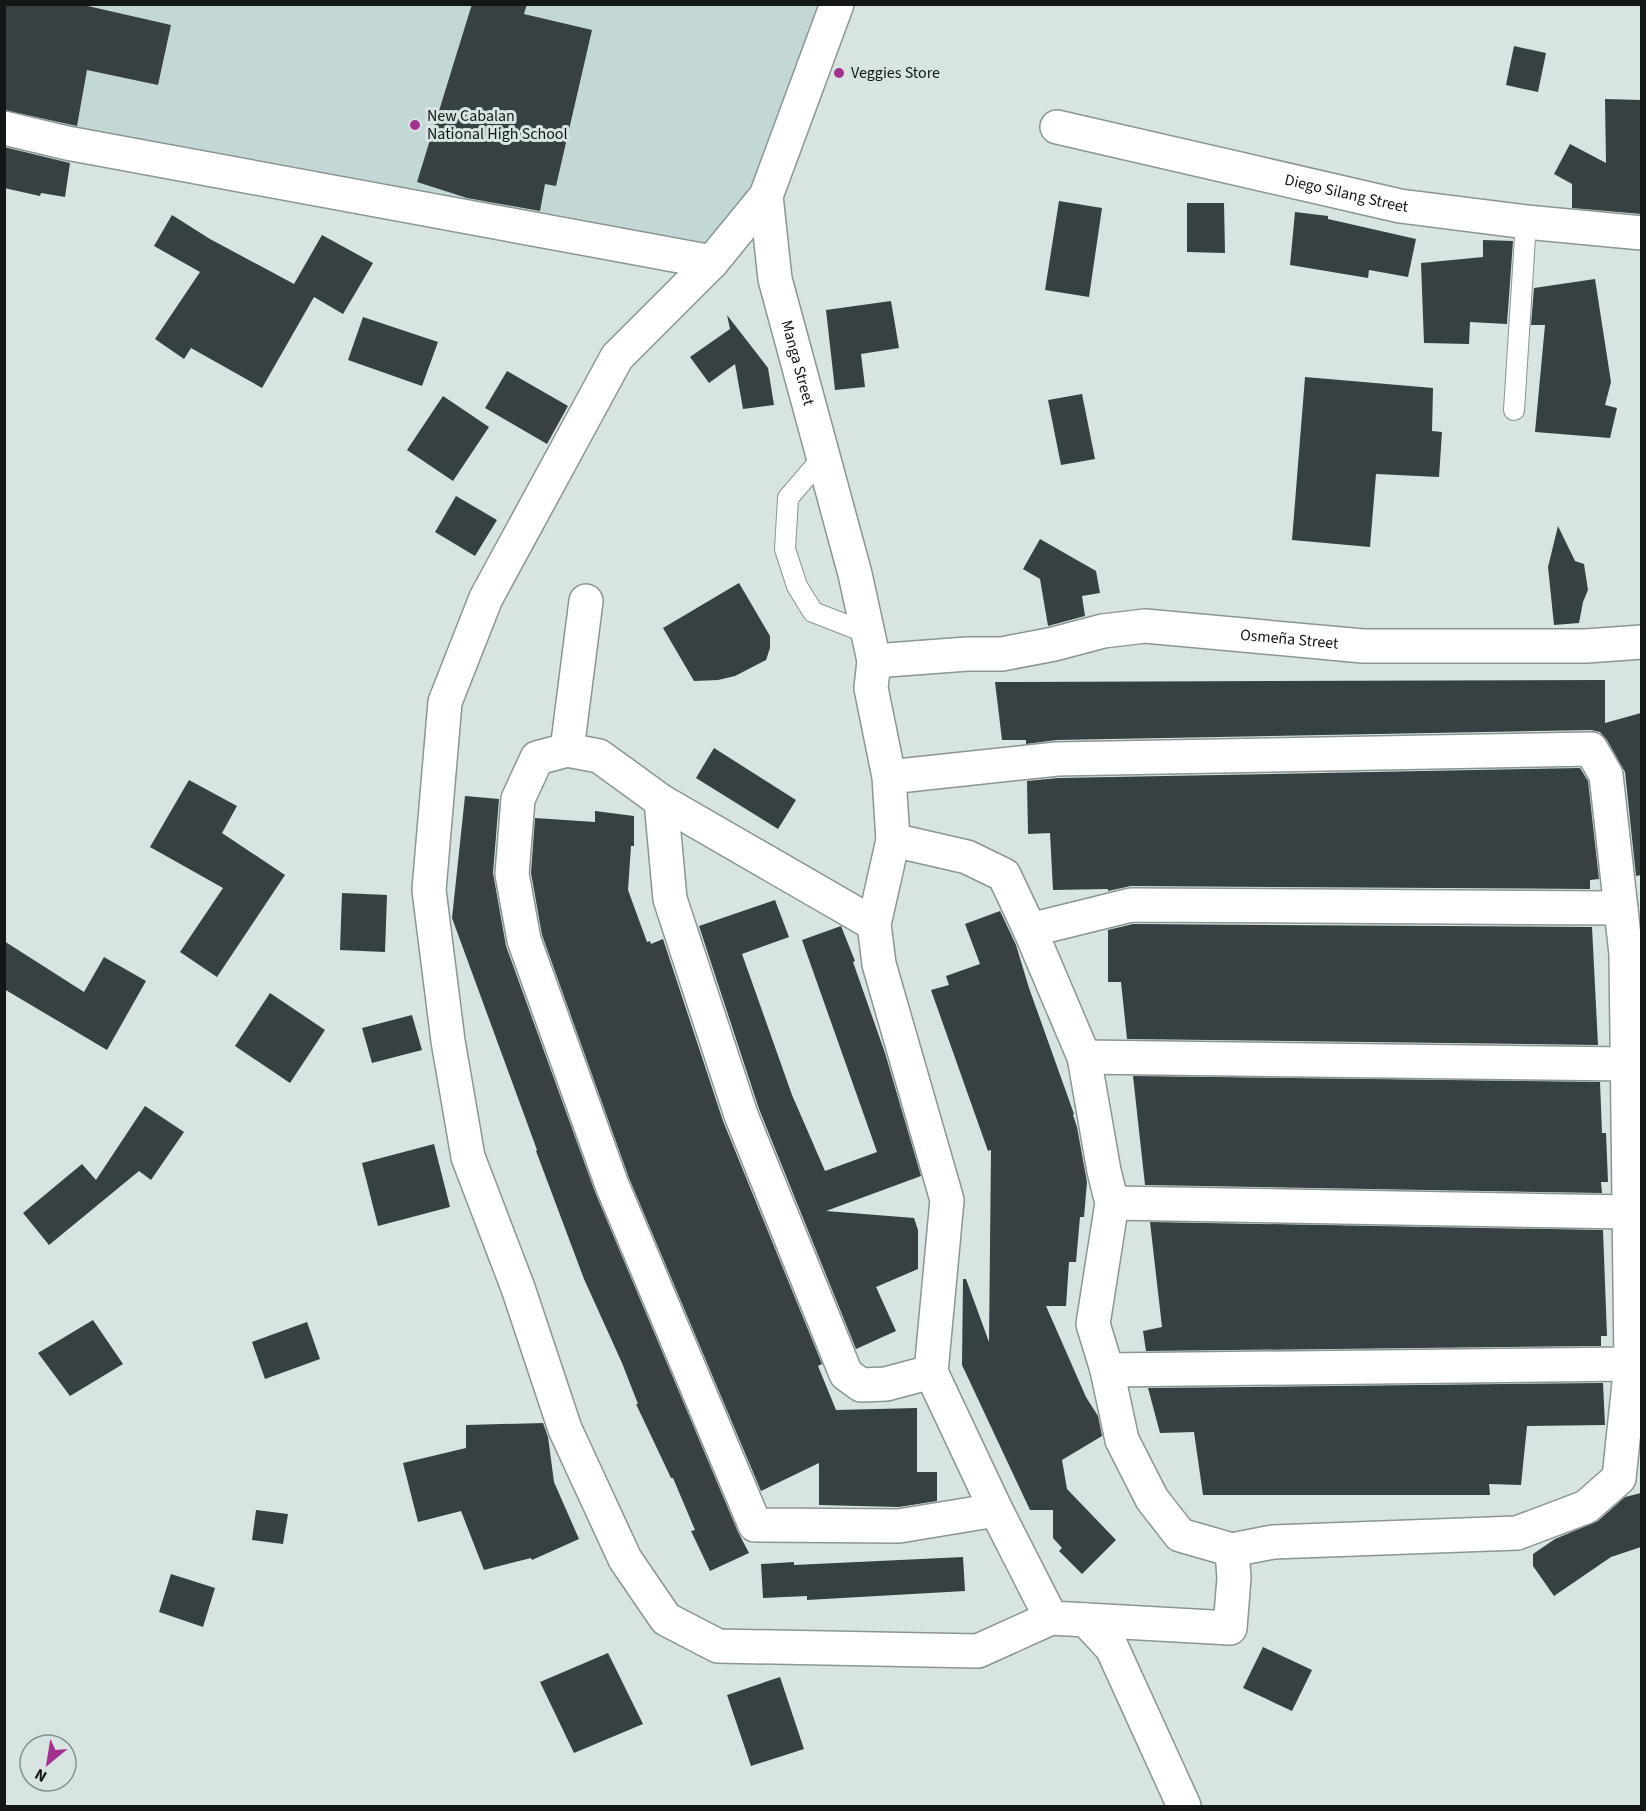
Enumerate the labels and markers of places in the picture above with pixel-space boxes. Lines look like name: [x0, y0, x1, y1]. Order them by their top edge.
place label: Veggies Store: [851, 62, 940, 84]
marker: Veggies Store: [832, 66, 846, 80]
place label: New Cabalan National High School: [427, 105, 568, 145]
marker: New Cabalan National High School: [408, 118, 422, 132]

